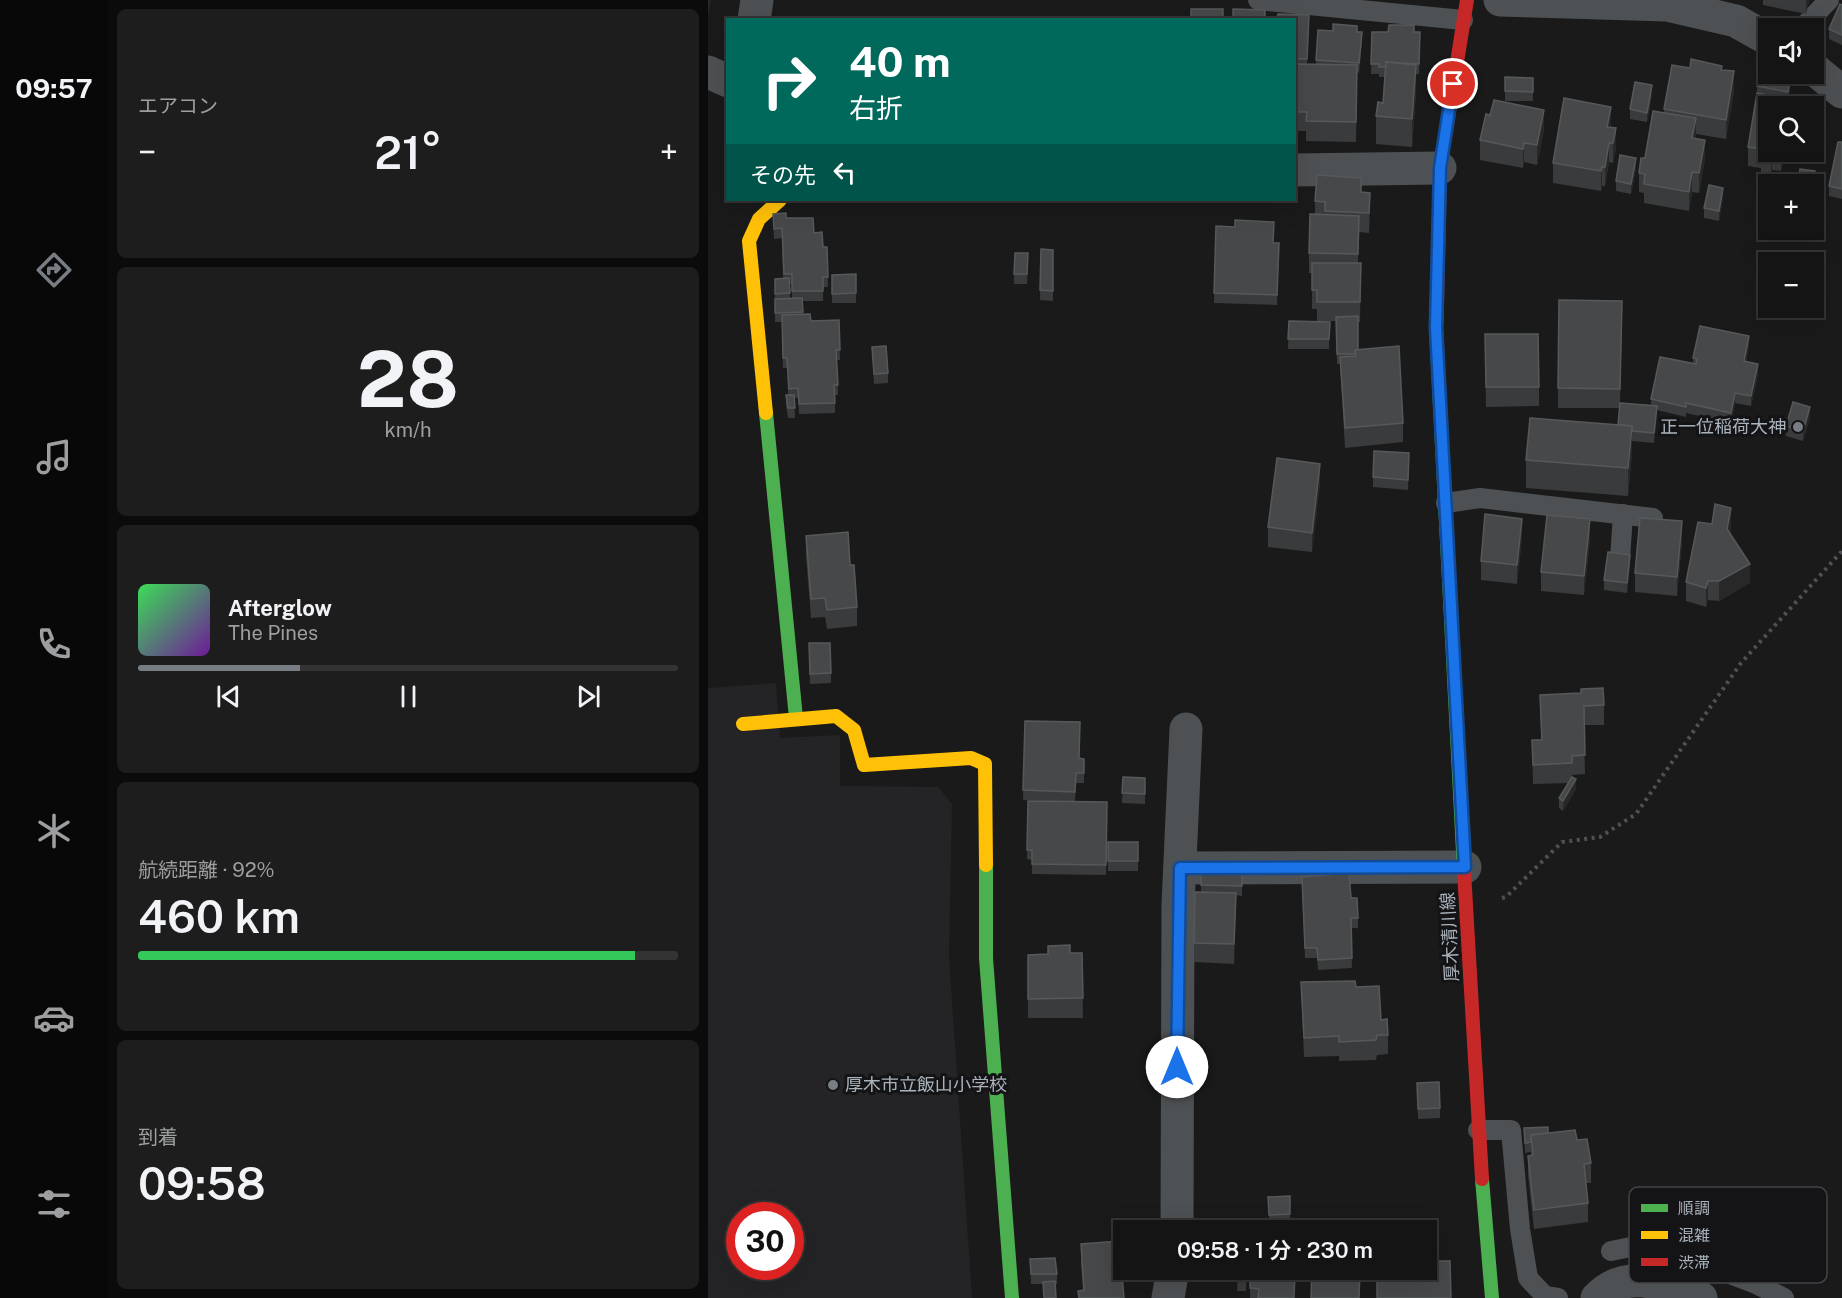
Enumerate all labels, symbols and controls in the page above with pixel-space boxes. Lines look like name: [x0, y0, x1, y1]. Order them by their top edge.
map controls: [1758, 18, 1824, 318]
button: sound: [1758, 18, 1824, 84]
text: 40 m: [849, 37, 951, 86]
icon: right: [750, 42, 828, 120]
pin: [1427, 58, 1478, 109]
icon: arrive: [1436, 67, 1469, 100]
text: 09:57: [15, 72, 93, 104]
text: 右折: [849, 92, 903, 124]
text: エアコン: [138, 94, 218, 118]
button: search: [1758, 96, 1824, 162]
text: 21°: [374, 126, 442, 179]
text: −: [138, 133, 156, 171]
text: +: [660, 133, 678, 171]
icon: left: [828, 156, 861, 189]
text: その先: [750, 162, 816, 188]
button: +: [1758, 174, 1824, 240]
icon: directions: [33, 249, 75, 291]
button: −: [1758, 252, 1824, 318]
text: 28: [357, 333, 459, 425]
place label: 正一位稲荷大神: [1660, 416, 1786, 437]
text: km/h: [384, 418, 432, 442]
marker: 正一位稲荷大神: [1791, 420, 1805, 434]
icon: music: [33, 436, 75, 478]
text: Afterglow: [228, 595, 332, 621]
text: The Pines: [228, 621, 318, 645]
icon: phone: [33, 623, 75, 665]
icon: previous: [212, 680, 245, 713]
icon: pause: [392, 680, 425, 713]
icon: next: [572, 680, 605, 713]
icon: climate: [33, 810, 75, 852]
text: 航続距離 · 92%: [138, 858, 275, 882]
text: 460 km: [138, 890, 300, 943]
street label: 厚木清川線: [1437, 892, 1462, 983]
icon: car: [33, 997, 75, 1039]
position arrow: [1145, 1035, 1209, 1099]
place label: 厚木市立飯山小学校: [845, 1074, 1007, 1095]
marker: 厚木市立飯山小学校: [826, 1078, 840, 1092]
text: 到着: [138, 1125, 178, 1149]
text: 09:58: [138, 1157, 266, 1210]
icon: filters: [33, 1183, 75, 1225]
legend: [1629, 1187, 1827, 1283]
text: 順調: [1678, 1199, 1710, 1218]
speed limit sign: 30: [726, 1202, 804, 1280]
text: 混雑: [1678, 1226, 1710, 1245]
text: 09:58 · 1 分 · 230 m: [1177, 1237, 1373, 1263]
text: 渋滞: [1678, 1253, 1710, 1272]

